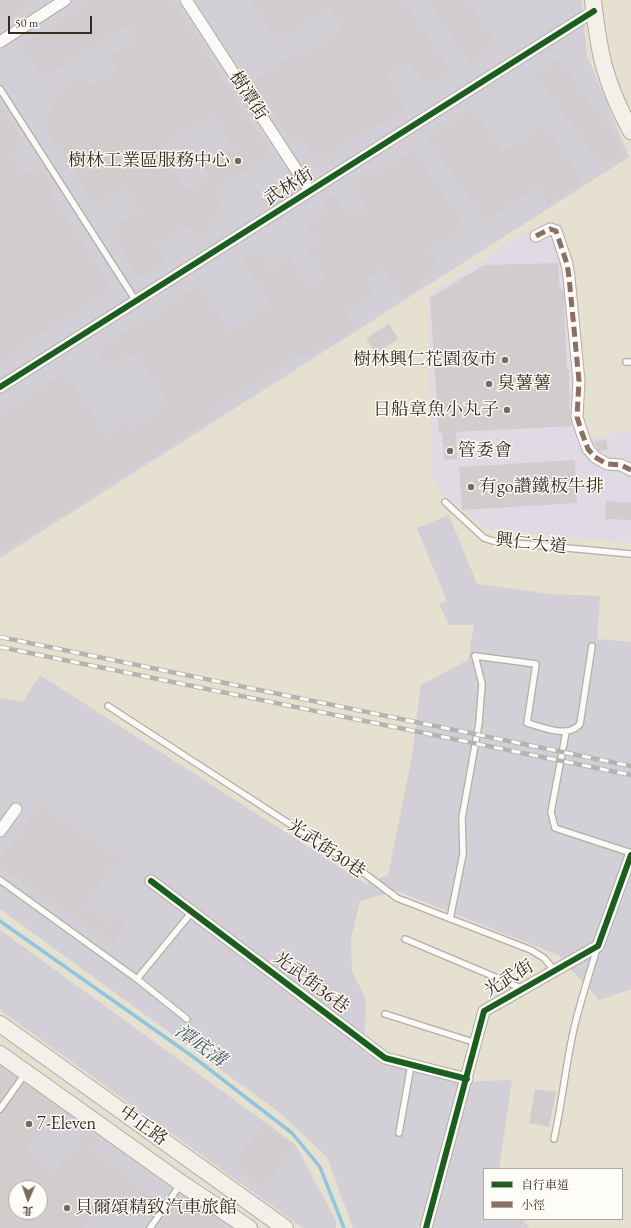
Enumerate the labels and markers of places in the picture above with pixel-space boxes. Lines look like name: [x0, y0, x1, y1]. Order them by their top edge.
place label: 樹林工業區服務中心: [68, 150, 230, 172]
marker: 樹林工業區服務中心: [233, 156, 243, 166]
place label: 樹林興仁花園夜市: [353, 349, 497, 371]
marker: 樹林興仁花園夜市: [500, 355, 510, 365]
place label: 臭薯薯: [497, 373, 551, 395]
marker: 臭薯薯: [484, 379, 494, 389]
place label: 日船章魚小丸子: [373, 399, 499, 421]
marker: 日船章魚小丸子: [502, 405, 512, 415]
place label: 管委會: [458, 440, 512, 462]
marker: 管委會: [445, 446, 455, 456]
place label: 有go讚鐵板牛排: [479, 476, 604, 498]
marker: 有go讚鐵板牛排: [466, 482, 476, 492]
place label: 7-Eleven: [37, 1113, 96, 1135]
marker: 7-Eleven: [24, 1119, 34, 1129]
place label: 貝爾頌精致汽車旅館: [75, 1197, 237, 1219]
marker: 貝爾頌精致汽車旅館: [62, 1203, 72, 1213]

